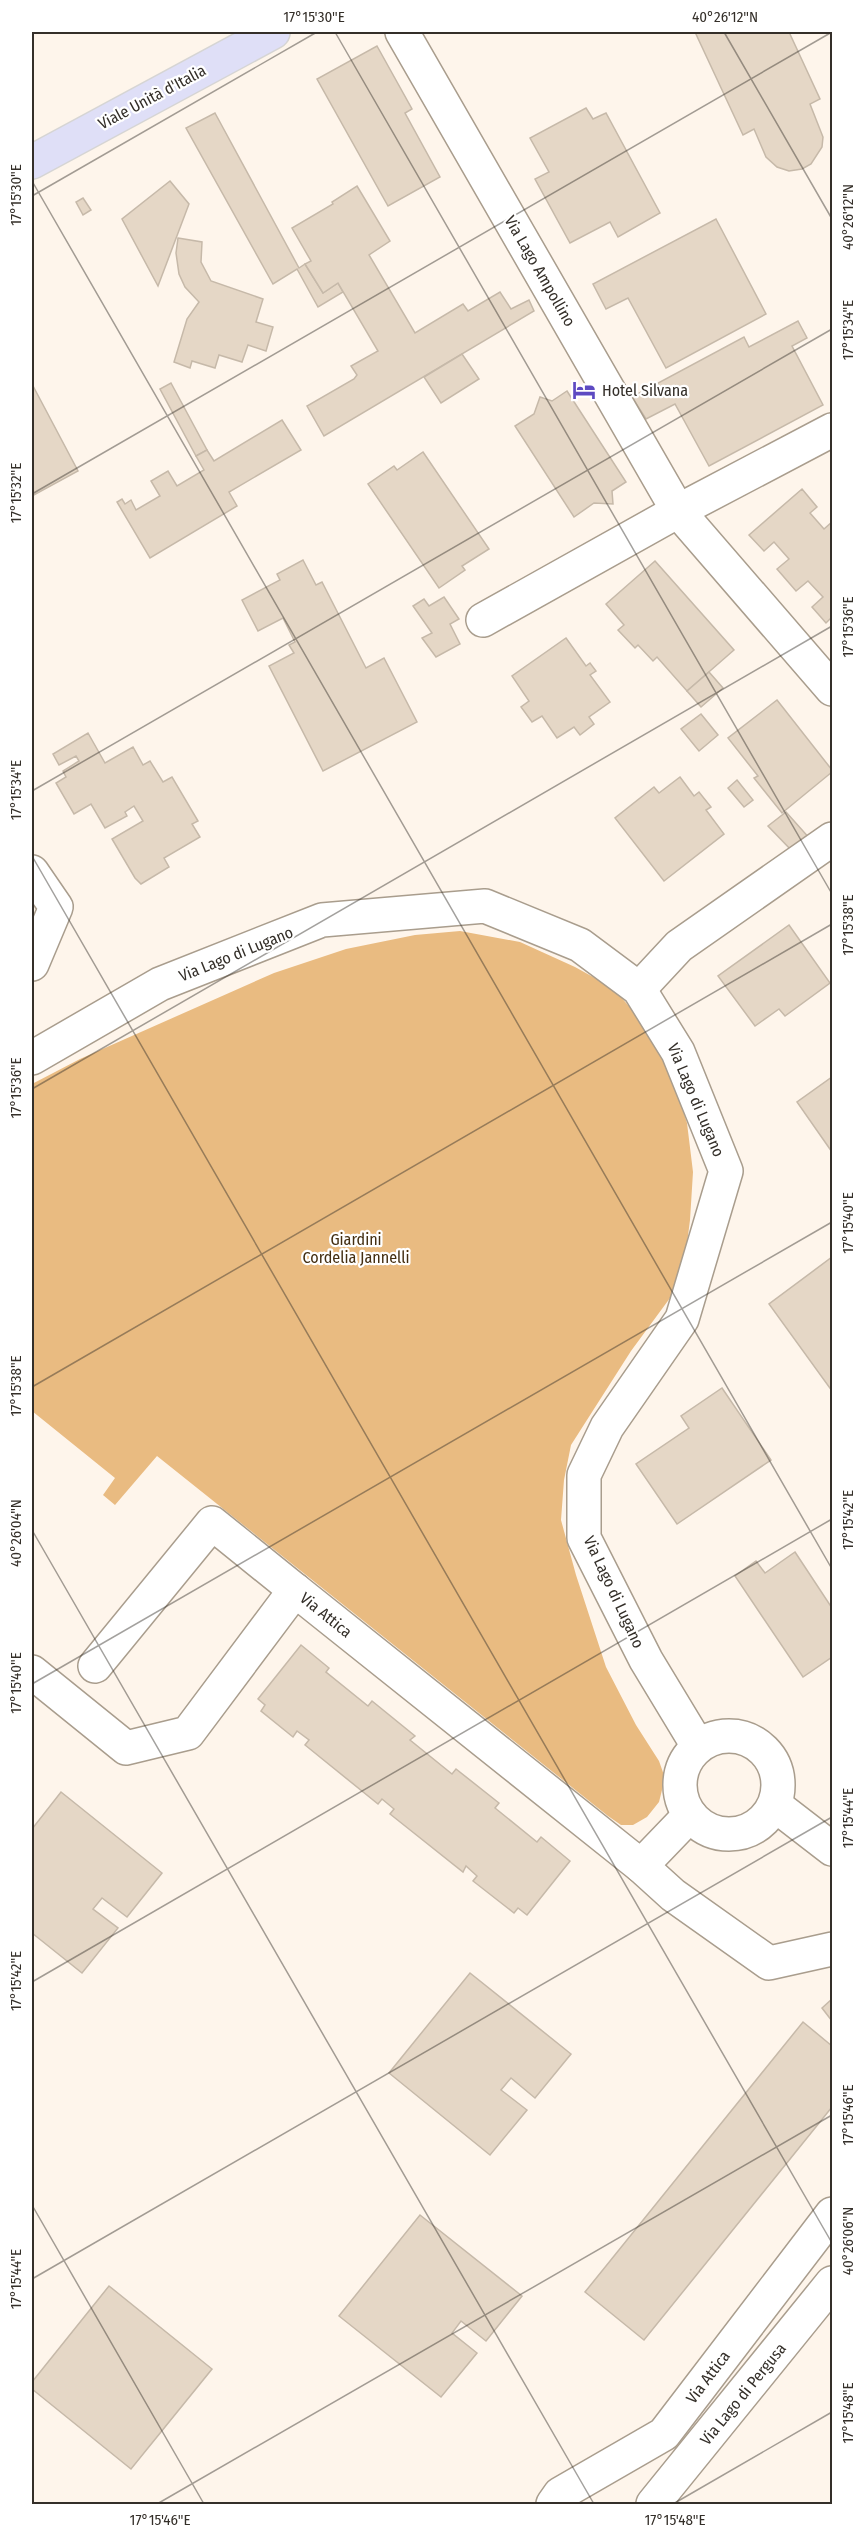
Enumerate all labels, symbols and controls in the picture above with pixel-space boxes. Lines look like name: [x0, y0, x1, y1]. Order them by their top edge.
text: 17°15'30"E: [283, 8, 345, 26]
text: 40°26'12"N: [692, 8, 758, 26]
street label: Viale Unità d'Italia: [95, 61, 209, 133]
text: 17°15'30"E: [7, 164, 25, 226]
text: 40°26'12"N: [839, 184, 857, 250]
street label: Via Lago Ampollino: [501, 212, 579, 330]
text: 17°15'34"E: [839, 300, 857, 360]
hotel icon: Hotel Silvana: [571, 377, 597, 403]
place label: Hotel Silvana: [602, 381, 688, 400]
text: 17°15'32"E: [7, 463, 25, 523]
text: 17°15'36"E: [839, 596, 857, 658]
text: 17°15'34"E: [7, 760, 25, 820]
text: 17°15'38"E: [839, 894, 857, 956]
street label: Via Lago di Lugano: [176, 922, 296, 986]
street label: Via Lago di Lugano: [664, 1040, 728, 1160]
text: 17°15'36"E: [7, 1057, 25, 1119]
text: 17°15'40"E: [839, 1192, 857, 1254]
park label: Giardini Cordelia Jannelli: [302, 1230, 410, 1267]
text: 17°15'38"E: [7, 1355, 25, 1417]
text: 17°15'42"E: [839, 1490, 857, 1550]
text: 40°26'04"N: [7, 1499, 25, 1567]
street label: Via Lago di Lugano: [580, 1533, 648, 1651]
street label: Via Attica: [296, 1588, 356, 1642]
text: 17°15'40"E: [7, 1652, 25, 1714]
text: 17°15'44"E: [839, 1788, 857, 1848]
text: 17°15'42"E: [7, 1951, 25, 2011]
text: 17°15'46"E: [839, 2085, 857, 2145]
text: 40°26'06"N: [839, 2207, 857, 2275]
text: 17°15'44"E: [7, 2249, 25, 2309]
street label: Via Lago di Pergusa: [696, 2339, 790, 2449]
street label: Via Attica: [682, 2347, 734, 2407]
text: 17°15'48"E: [839, 2382, 857, 2444]
text: 17°15'46"E: [130, 2511, 190, 2529]
text: 17°15'48"E: [644, 2511, 706, 2529]

